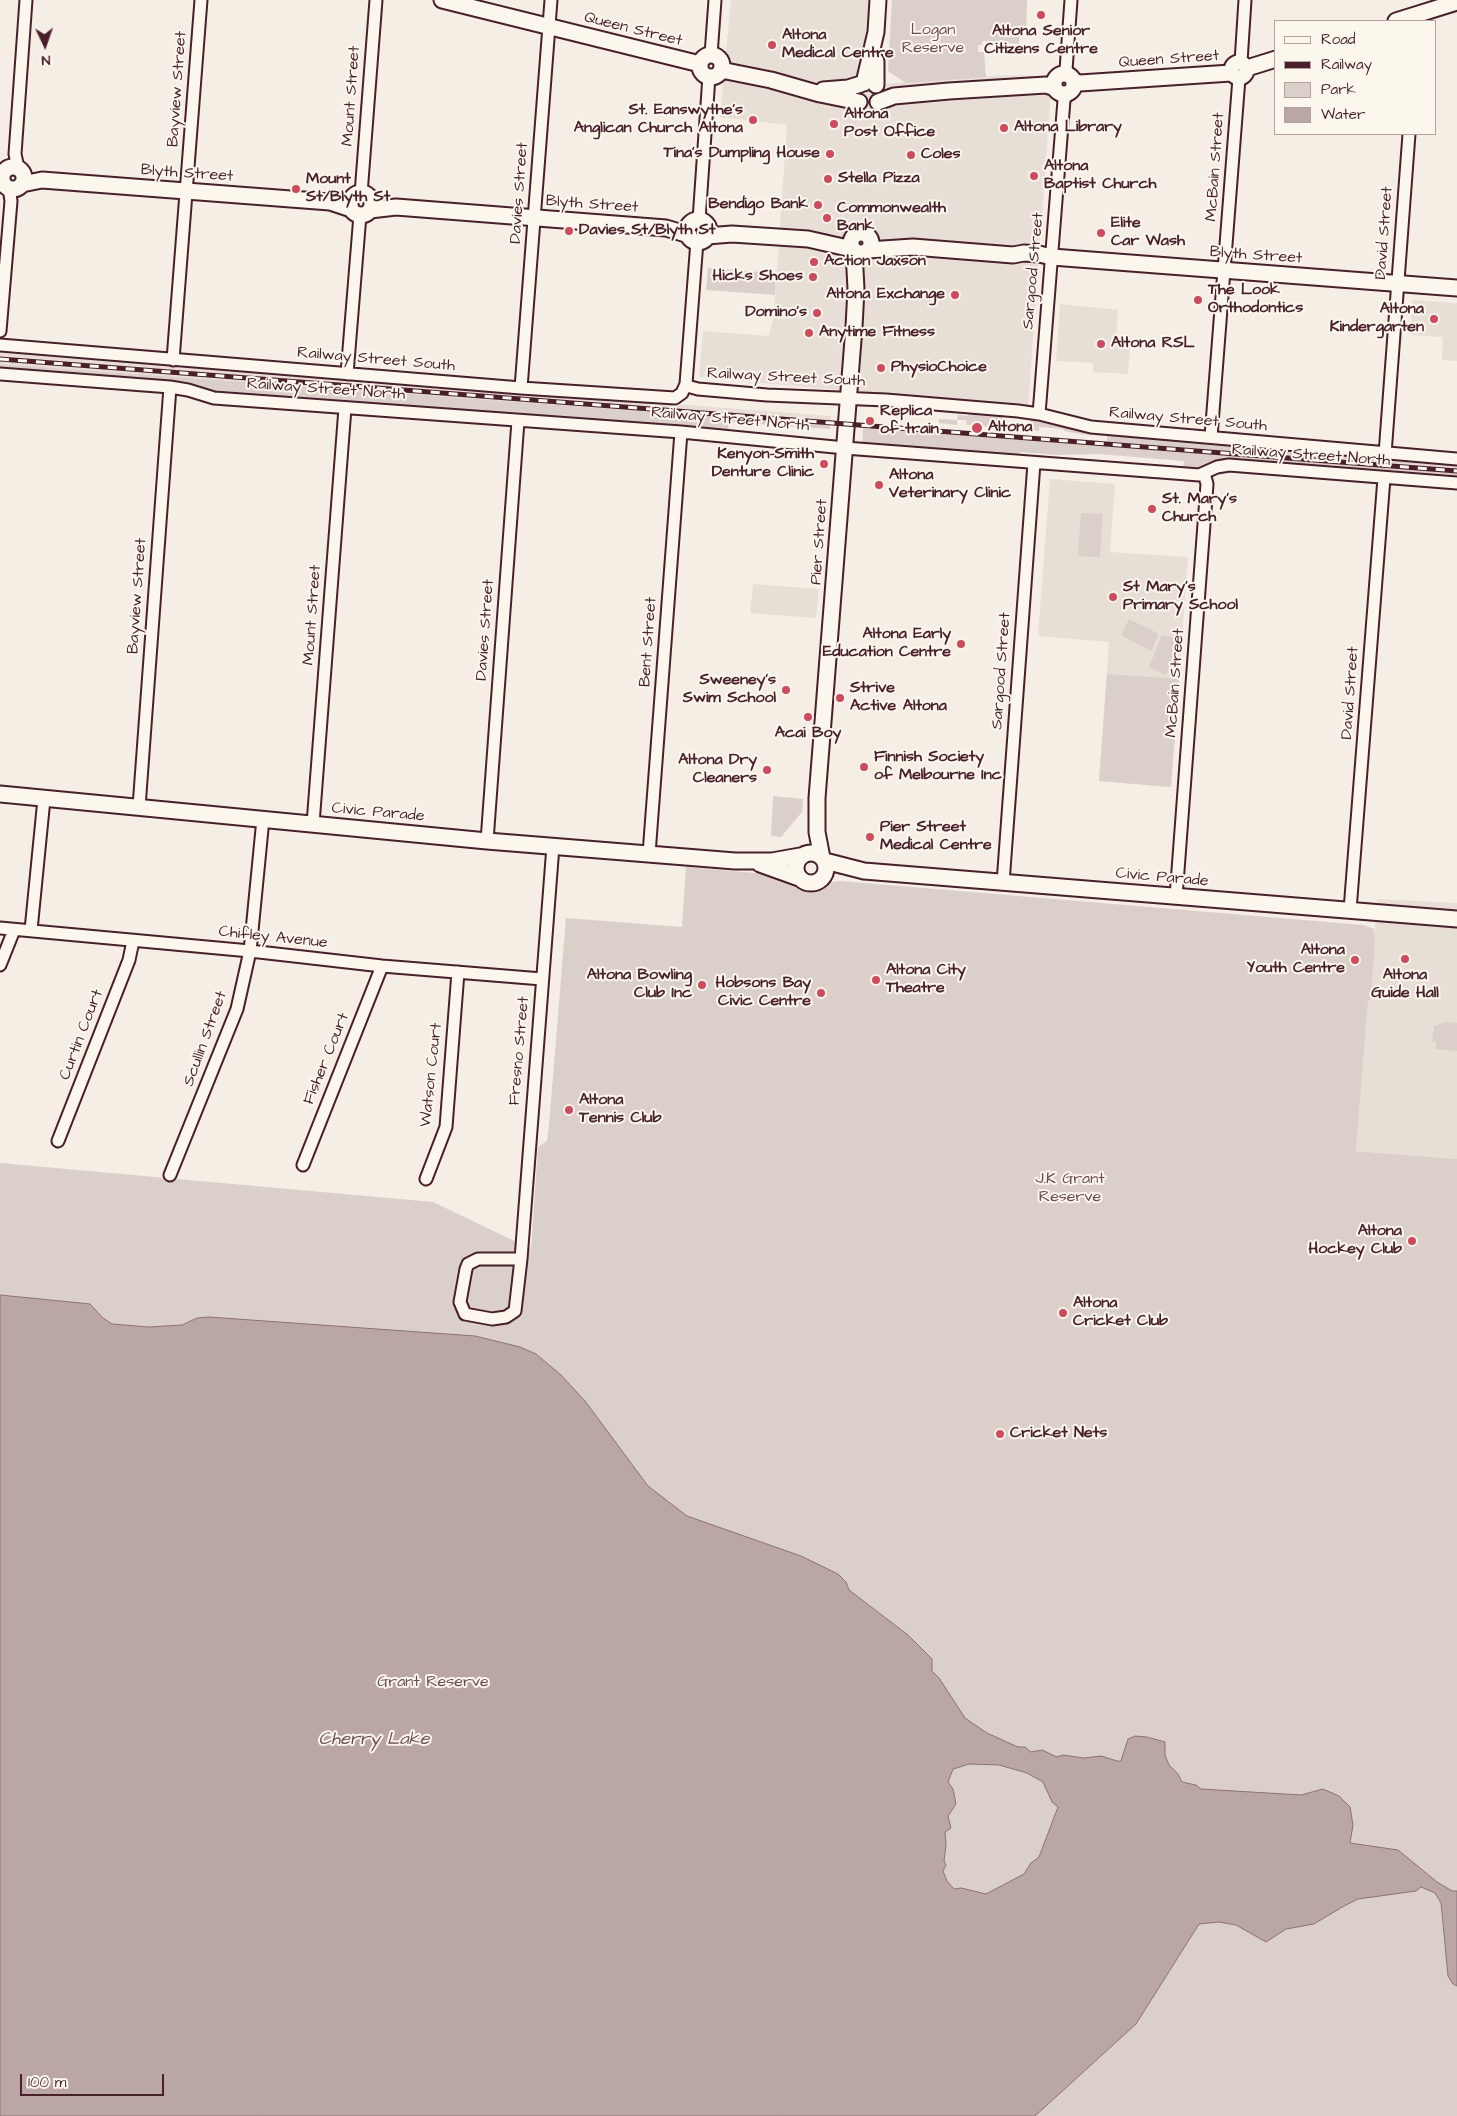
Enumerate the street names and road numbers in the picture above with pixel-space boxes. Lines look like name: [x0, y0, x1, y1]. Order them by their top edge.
street label: Queen Street: [582, 9, 684, 51]
street label: Bayview Street: [164, 30, 192, 148]
street label: Mount Street: [339, 45, 365, 147]
street label: Queen Street: [1118, 47, 1220, 73]
street label: McBain Street: [1203, 112, 1229, 222]
street label: Davies Street: [507, 142, 533, 244]
street label: Blyth Street: [140, 161, 234, 187]
street label: David Street: [1372, 186, 1398, 280]
street label: Blyth Street: [545, 192, 639, 218]
street label: Sargood Street: [1019, 212, 1049, 330]
street label: Blyth Street: [1209, 243, 1303, 269]
street label: Railway Street South: [296, 344, 456, 376]
street label: Railway Street South: [706, 364, 866, 392]
street label: Railway Street North: [246, 375, 406, 405]
street label: Railway Street North: [650, 404, 810, 436]
street label: Railway Street South: [1108, 404, 1268, 436]
street label: Railway Street North: [1231, 441, 1391, 471]
street label: Pier Street: [807, 498, 833, 586]
street label: Bayview Street: [124, 537, 152, 655]
street label: Mount Street: [300, 564, 326, 666]
street label: Davies Street: [473, 579, 499, 681]
street label: Bent Street: [636, 596, 662, 688]
street label: Sargood Street: [988, 612, 1016, 730]
street label: McBain Street: [1163, 628, 1189, 738]
street label: David Street: [1338, 646, 1364, 740]
street label: Civic Parade: [331, 799, 425, 827]
street label: Civic Parade: [1115, 864, 1209, 892]
street label: Chifley Avenue: [218, 923, 328, 953]
street label: Curtin Court: [56, 987, 108, 1083]
street label: Scullin Street: [180, 989, 232, 1089]
street label: Fresno Street: [506, 996, 534, 1106]
street label: Fisher Court: [300, 1010, 354, 1108]
street label: Watson Court: [417, 1022, 447, 1128]

